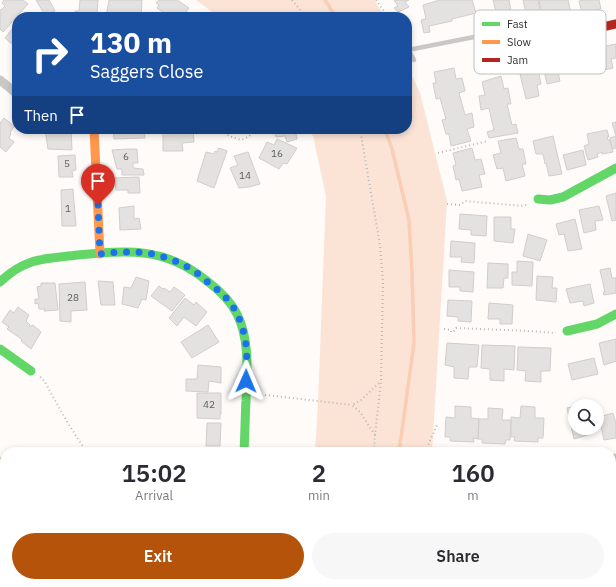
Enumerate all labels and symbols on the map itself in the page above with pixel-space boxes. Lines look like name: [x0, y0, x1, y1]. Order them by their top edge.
legend: [474, 10, 606, 74]
text: Fast: [507, 17, 528, 31]
text: Slow: [507, 35, 531, 49]
text: Jam: [507, 53, 528, 67]
house number: 16: [271, 147, 283, 160]
house number: 6: [123, 150, 129, 163]
house number: 5: [64, 157, 70, 170]
pin: [81, 164, 115, 205]
house number: 14: [239, 169, 251, 182]
house number: 1: [65, 202, 71, 215]
house number: 28: [67, 291, 79, 304]
position arrow: [225, 360, 267, 402]
house number: 42: [203, 398, 215, 411]

